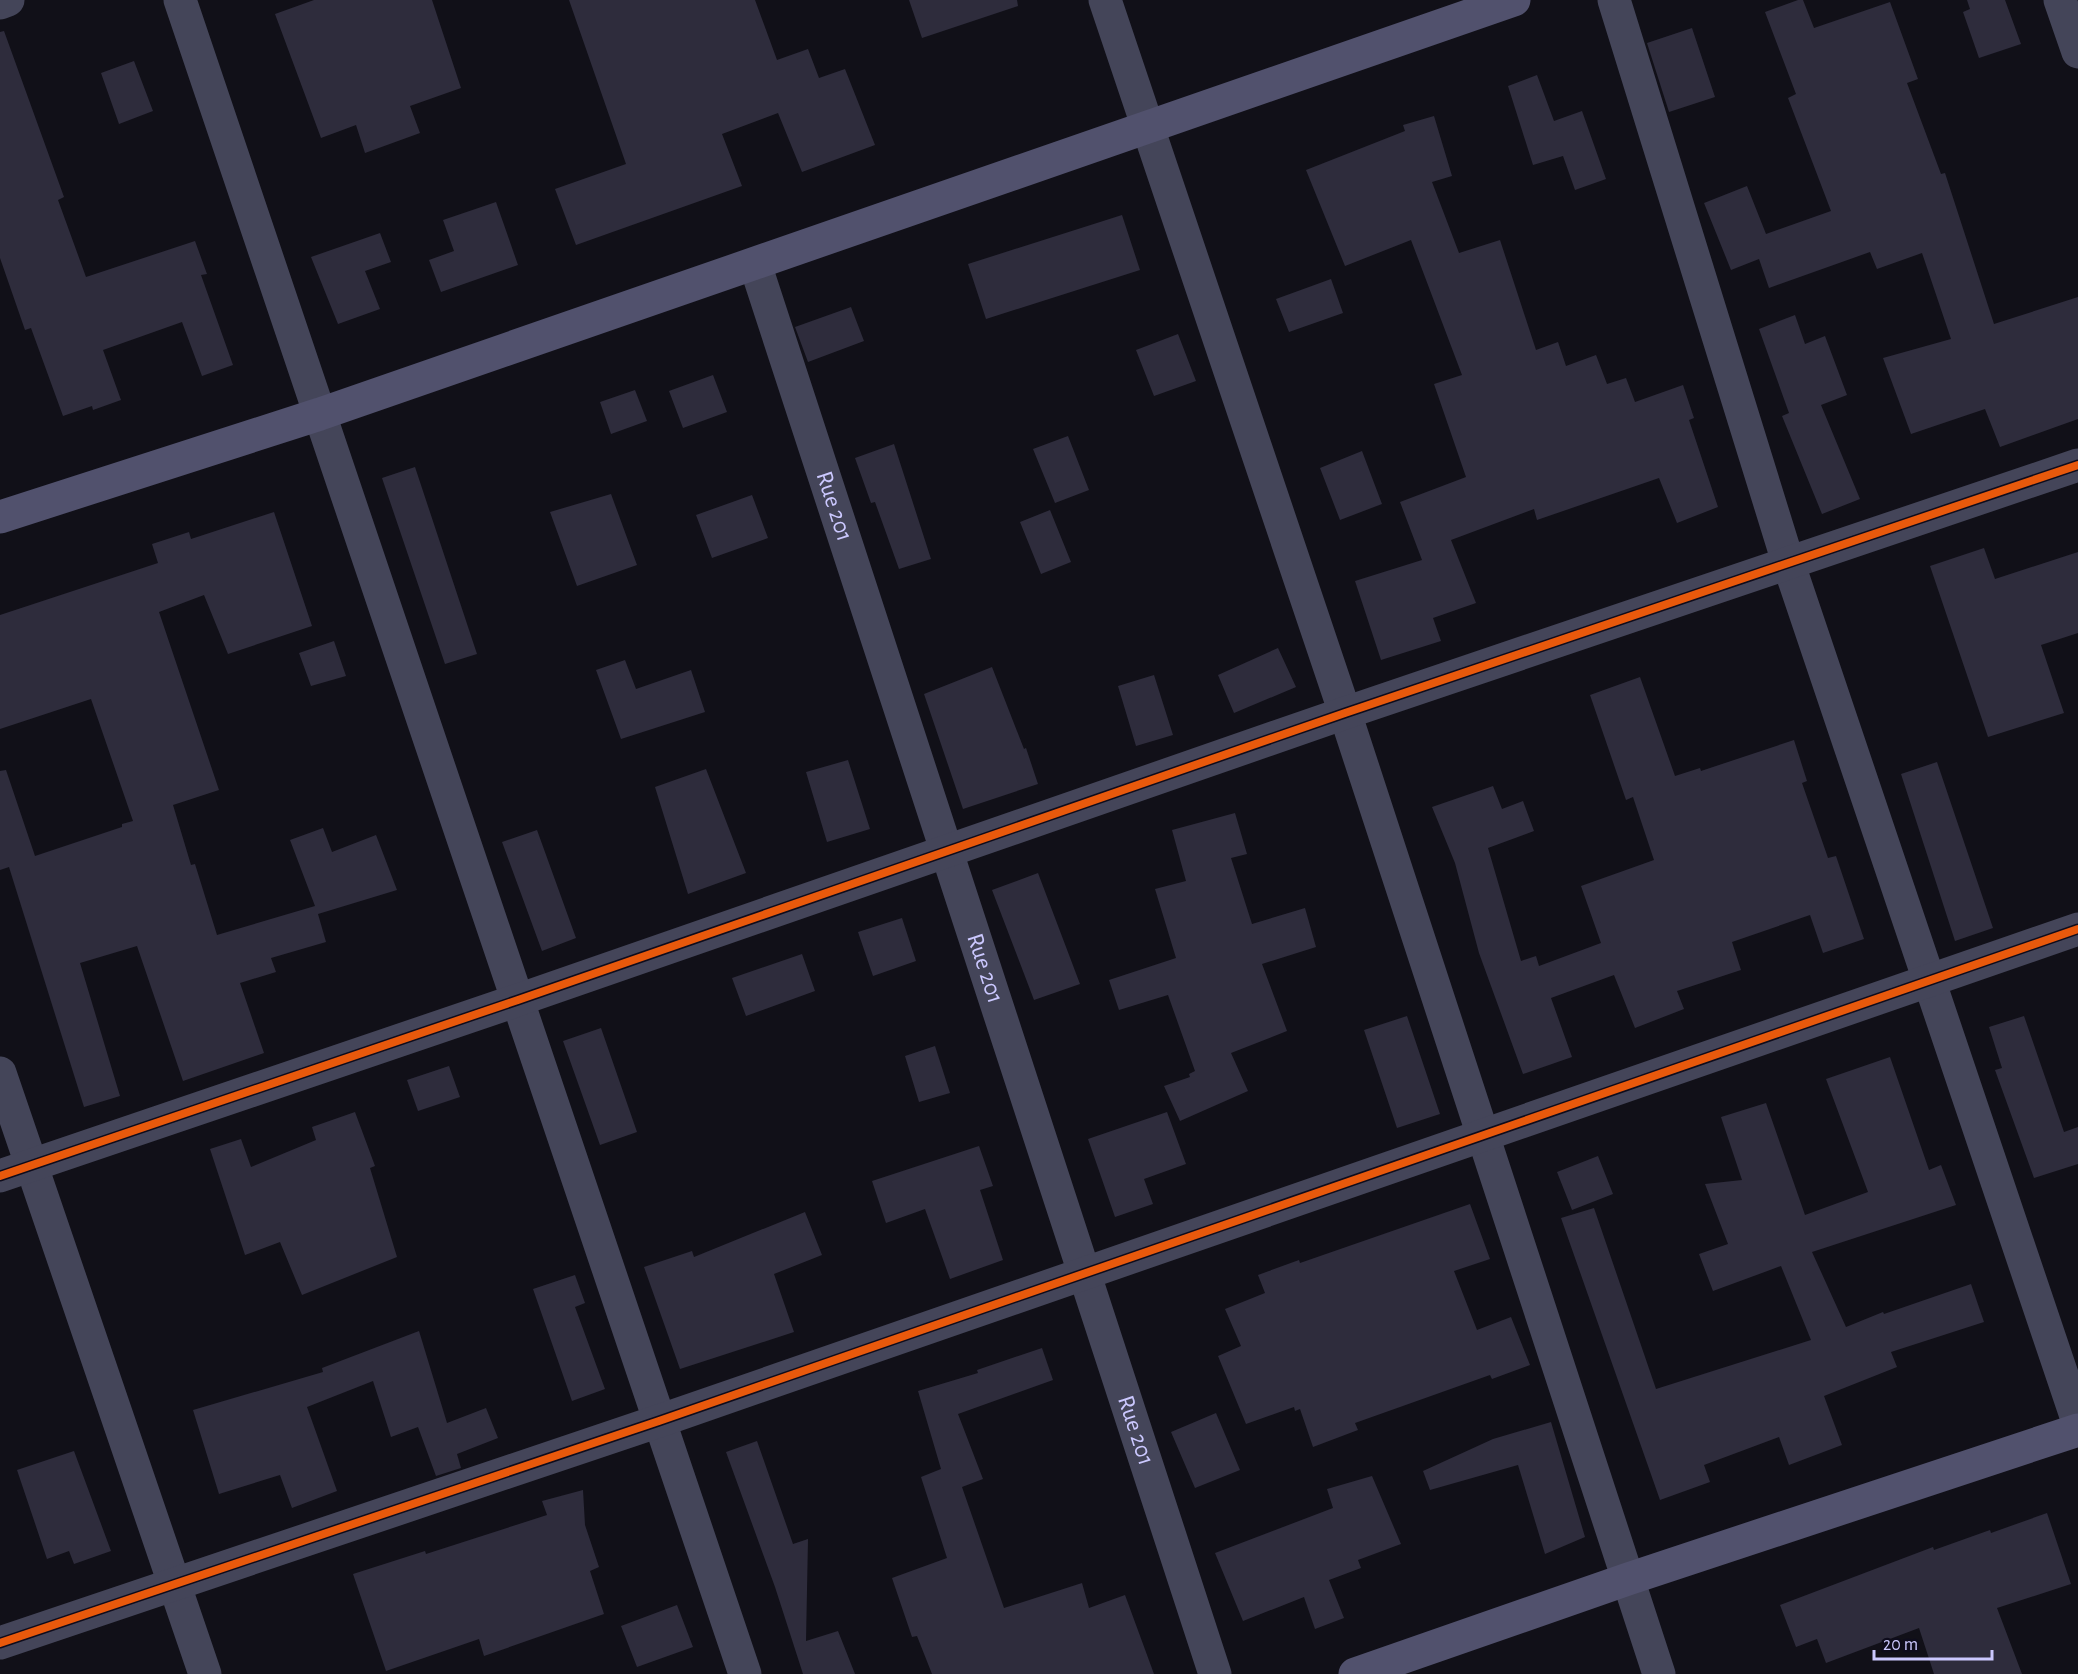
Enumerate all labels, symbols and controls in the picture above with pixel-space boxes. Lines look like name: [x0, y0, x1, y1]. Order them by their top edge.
street label: Rue 201: [812, 468, 857, 544]
street label: Rue 201: [962, 931, 1007, 1006]
street label: Rue 201: [1113, 1393, 1158, 1468]
scale bar: [1874, 1623, 1992, 1661]
text: 20 m: [1883, 1636, 1918, 1654]

